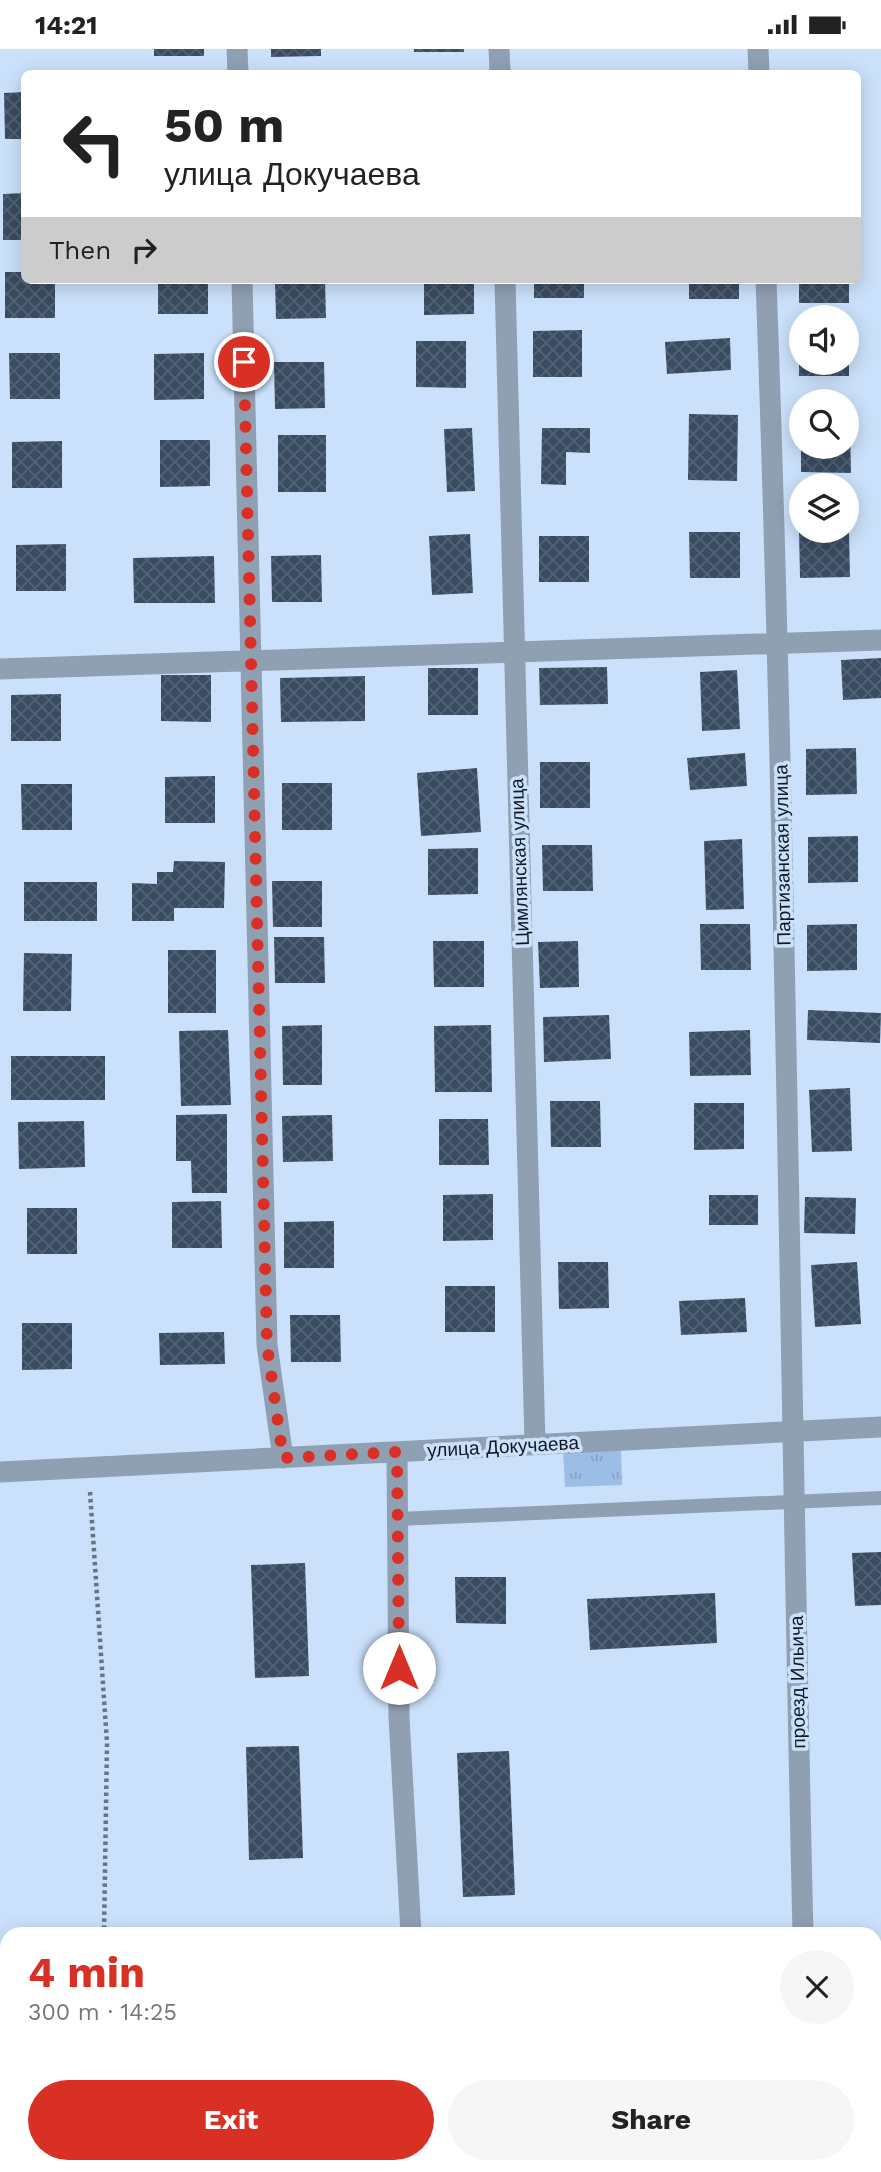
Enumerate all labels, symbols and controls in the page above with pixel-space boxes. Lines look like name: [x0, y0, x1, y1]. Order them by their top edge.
text: 14:21: [35, 10, 98, 40]
text: 50 m: [164, 96, 284, 154]
icon: left: [49, 98, 140, 189]
text: улица Докучаева: [164, 155, 420, 193]
icon: right: [125, 231, 163, 269]
text: Then: [49, 235, 111, 265]
map controls: [789, 305, 859, 543]
button: sound: [789, 305, 859, 375]
pin: [214, 332, 274, 392]
icon: arrive: [225, 343, 263, 381]
button: search: [789, 389, 859, 459]
button: layers: [789, 473, 859, 543]
street label: Партизанская улица: [769, 764, 796, 946]
street label: Цимлянская улица: [505, 778, 534, 946]
street label: улица Докучаева: [427, 1431, 580, 1462]
street label: проезд Ильича: [785, 1615, 810, 1749]
position arrow: [362, 1631, 436, 1705]
text: 4 min: [28, 1948, 145, 1997]
button: close: [780, 1950, 854, 2024]
text: 300 m · 14:25: [28, 1999, 177, 2026]
button: Exit: [28, 2080, 434, 2160]
button: Share: [448, 2080, 854, 2160]

